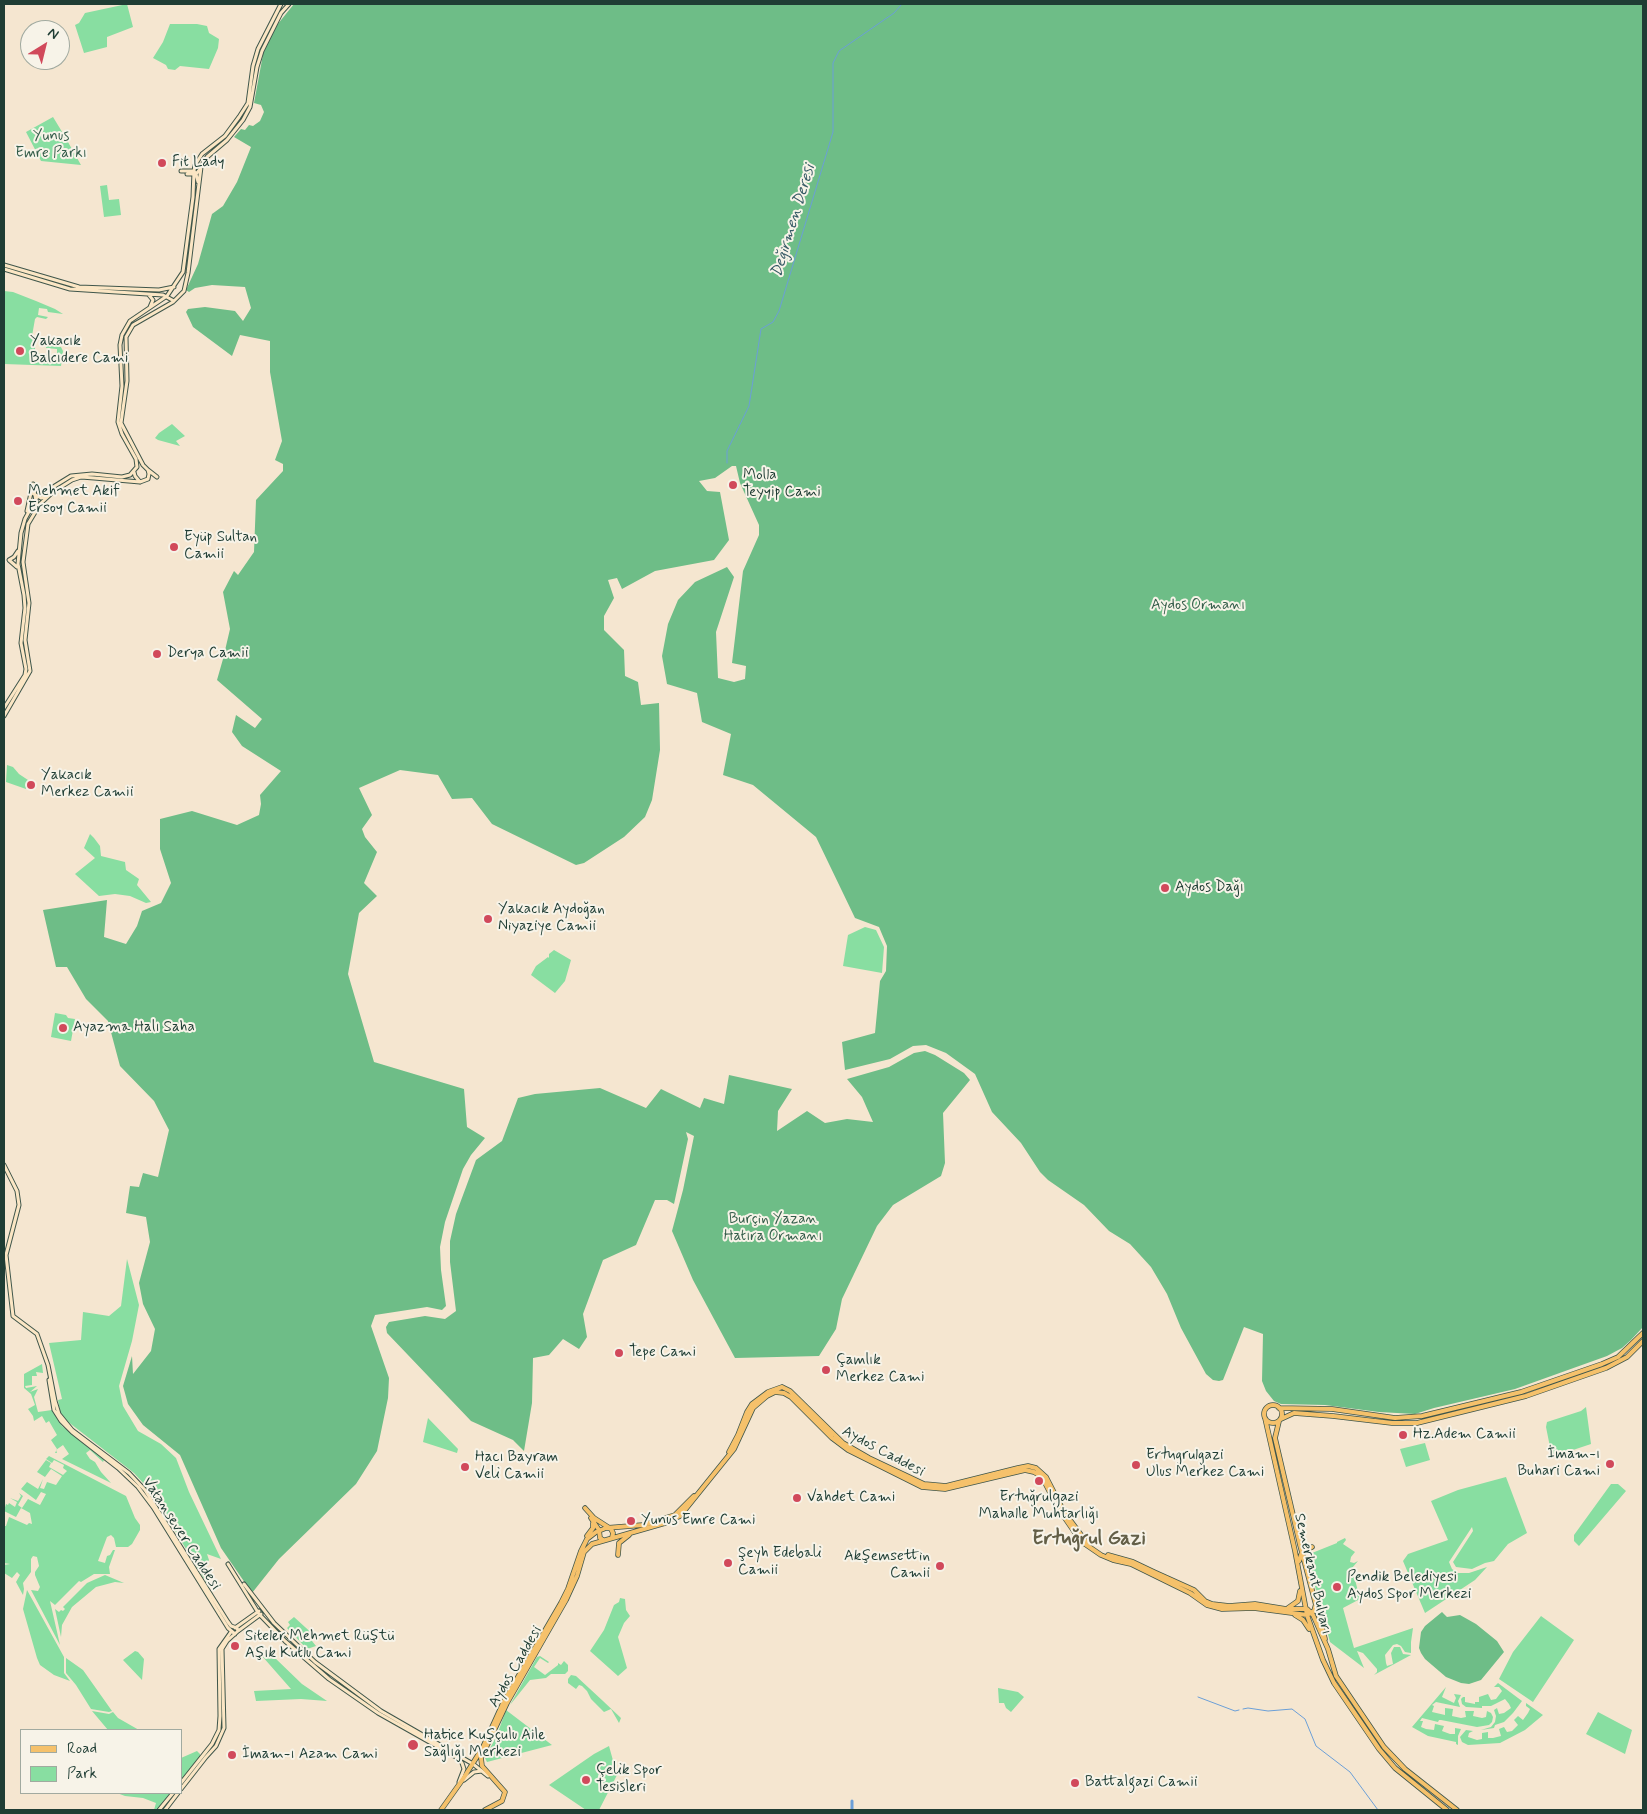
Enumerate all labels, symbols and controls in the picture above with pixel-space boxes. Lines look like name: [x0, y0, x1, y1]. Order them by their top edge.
north arrow: [20, 20, 70, 70]
text: N: [44, 24, 62, 44]
park label: Yunus Emre Parkı: [15, 128, 87, 163]
place label: Fit Lady: [172, 154, 224, 172]
marker: Fit Lady: [156, 157, 168, 169]
water label: Değirmen Deresi: [768, 162, 820, 280]
place label: Yakacık Balcıdere Cami: [30, 333, 128, 368]
marker: Yakacık Balcıdere Cami: [14, 345, 26, 357]
place label: Molla Teyyip Cami: [743, 467, 821, 502]
marker: Molla Teyyip Cami: [727, 479, 739, 491]
place label: Mehmet Akif Ersoy Camii: [28, 483, 120, 518]
marker: Mehmet Akif Ersoy Camii: [12, 495, 24, 507]
place label: Eyüp Sultan Camii: [184, 529, 257, 564]
marker: Eyüp Sultan Camii: [168, 541, 180, 553]
park label: Aydos Ormanı: [1151, 597, 1245, 615]
place label: Derya Camii: [167, 645, 248, 663]
marker: Derya Camii: [151, 648, 163, 660]
place label: Yakacık Merkez Camii: [41, 767, 133, 802]
marker: Yakacık Merkez Camii: [25, 779, 37, 791]
place label: Aydos Dağı: [1175, 879, 1244, 897]
marker: Aydos Dağı: [1159, 882, 1171, 894]
place label: Yakacık Aydoğan Niyaziye Camii: [498, 901, 605, 936]
marker: Yakacık Aydoğan Niyaziye Camii: [482, 913, 494, 925]
place label: Ayazma Halı Saha: [73, 1019, 195, 1037]
marker: Ayazma Halı Saha: [57, 1022, 69, 1034]
park label: Burçin Yazan Hatıra Ormanı: [724, 1211, 822, 1246]
place label: Tepe Cami: [629, 1344, 696, 1362]
marker: Tepe Cami: [613, 1347, 625, 1359]
place label: Çamlık Merkez Cami: [836, 1352, 925, 1387]
marker: Çamlık Merkez Cami: [820, 1364, 832, 1376]
street label: Aydos Caddesi: [839, 1423, 927, 1481]
place label: Hz.Adem Camii: [1413, 1426, 1516, 1444]
marker: Hz.Adem Camii: [1397, 1429, 1409, 1441]
place label: İmam-ı Buhari Cami: [1518, 1446, 1600, 1481]
place label: Ertugrulgazi Ulus Merkez Cami: [1146, 1447, 1264, 1482]
place label: Hacı Bayram Veli Camii: [475, 1449, 558, 1484]
marker: İmam-ı Buhari Cami: [1604, 1458, 1616, 1470]
marker: Ertugrulgazi Ulus Merkez Cami: [1130, 1459, 1142, 1471]
marker: Hacı Bayram Veli Camii: [459, 1461, 471, 1473]
street label: Vatansever Caddesi: [138, 1474, 224, 1594]
marker: Ertuğrulgazi Mahalle Muhtarlığı: [1033, 1475, 1045, 1487]
place label: Vahdet Cami: [807, 1489, 895, 1507]
place label: Ertuğrulgazi Mahalle Muhtarlığı: [979, 1489, 1099, 1524]
marker: Vahdet Cami: [791, 1492, 803, 1504]
place label: Yunus Emre Cami: [641, 1512, 756, 1530]
street label: Semerkant Bulvarı: [1289, 1512, 1335, 1636]
marker: Yunus Emre Cami: [625, 1515, 637, 1527]
district label: Ertuğrul Gazi: [1032, 1528, 1146, 1552]
place label: Şeyh Edebali Camii: [738, 1545, 822, 1580]
place label: Akşemsettin Camii: [844, 1548, 930, 1583]
marker: Şeyh Edebali Camii: [722, 1557, 734, 1569]
marker: Akşemsettin Camii: [934, 1560, 946, 1572]
place label: Pendik Belediyesi Aydos Spor Merkezi: [1347, 1569, 1471, 1604]
marker: Pendik Belediyesi Aydos Spor Merkezi: [1331, 1581, 1343, 1593]
street label: Aydos Caddesi: [485, 1623, 547, 1711]
place label: Siteler Mehmet Rüştü Aşık Kutlu Cami: [245, 1628, 394, 1663]
marker: Siteler Mehmet Rüştü Aşık Kutlu Cami: [229, 1640, 241, 1652]
place label: Hatice Kuşçulu Aile Sağlığı Merkezi: [424, 1727, 545, 1762]
legend: [20, 1729, 182, 1794]
marker: Hatice Kuşçulu Aile Sağlığı Merkezi: [406, 1738, 420, 1752]
text: Road: [67, 1739, 97, 1759]
place label: İmam-ı Azam Cami: [242, 1746, 378, 1764]
marker: İmam-ı Azam Cami: [226, 1749, 238, 1761]
place label: Çelik Spor Tesisleri: [596, 1762, 662, 1797]
text: Park: [67, 1764, 97, 1784]
marker: Çelik Spor Tesisleri: [580, 1774, 592, 1786]
place label: Battalgazi Camii: [1085, 1774, 1198, 1792]
marker: Battalgazi Camii: [1069, 1777, 1081, 1789]

